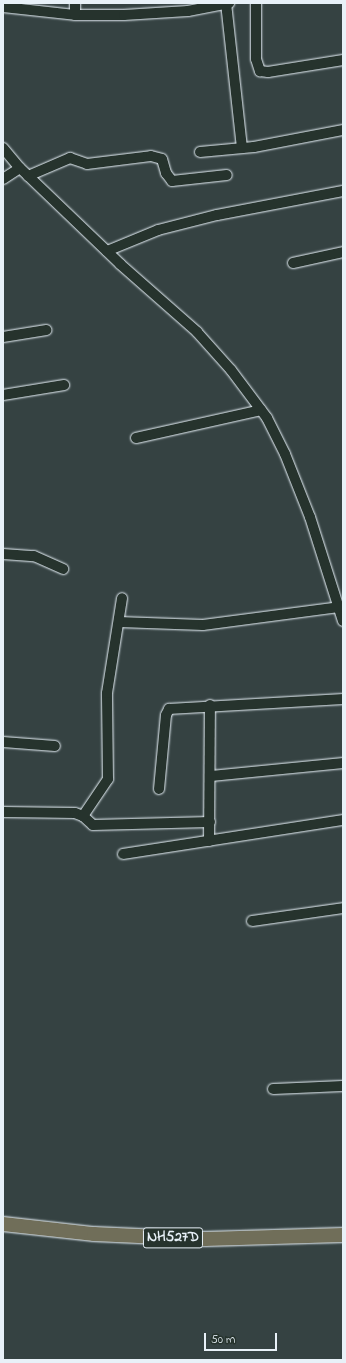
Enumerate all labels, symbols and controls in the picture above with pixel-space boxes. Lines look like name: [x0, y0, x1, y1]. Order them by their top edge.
road number: NH527D: [142, 1225, 204, 1251]
scale bar: [206, 1325, 279, 1351]
text: 50 m: [211, 1331, 235, 1349]

